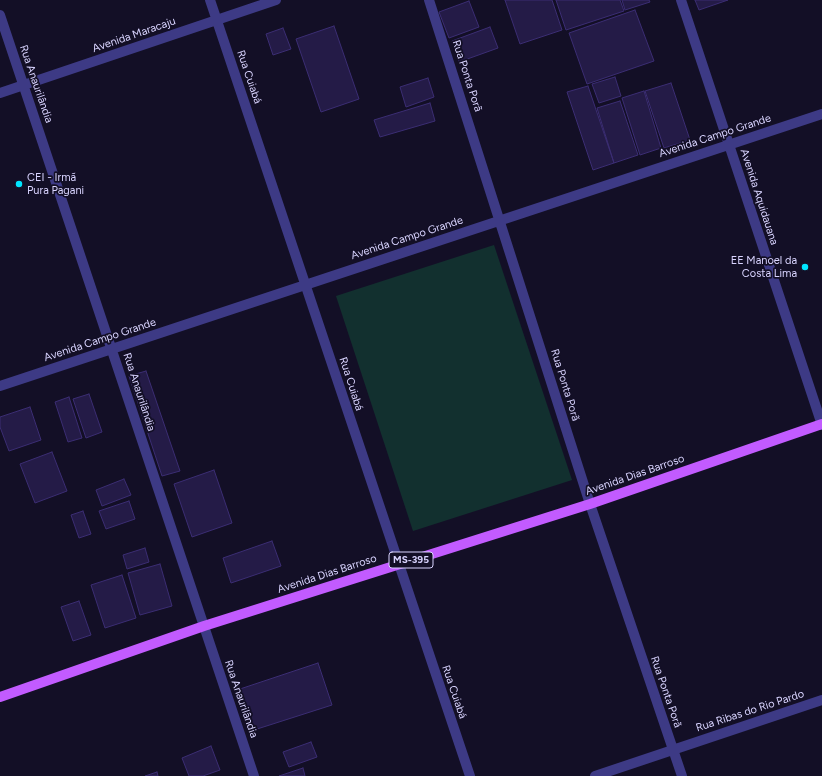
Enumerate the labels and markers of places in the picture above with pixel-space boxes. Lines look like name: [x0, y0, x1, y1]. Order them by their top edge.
place label: CEI - Irmã Pura Pagani: [27, 171, 84, 197]
marker: CEI - Irmã Pura Pagani: [14, 179, 24, 189]
place label: EE Manoel da Costa Lima: [731, 254, 797, 280]
marker: EE Manoel da Costa Lima: [800, 262, 810, 272]

